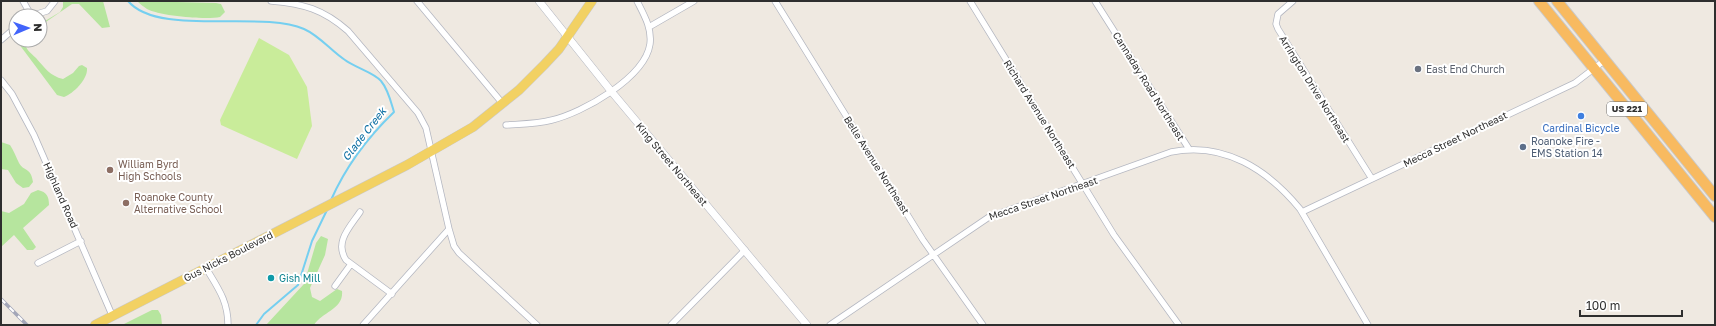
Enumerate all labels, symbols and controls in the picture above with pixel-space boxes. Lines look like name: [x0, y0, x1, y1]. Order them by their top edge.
north arrow: [8, 8, 48, 48]
text: N: [32, 23, 45, 32]
street label: Cannaday Road Northeast: [1111, 30, 1187, 142]
street label: Arrington Drive Northeast: [1277, 33, 1353, 145]
street label: Richard Avenue Northeast: [1002, 58, 1078, 170]
place label: East End Church: [1426, 63, 1505, 75]
marker: East End Church: [1413, 64, 1423, 74]
road number: US 221: [1607, 102, 1647, 116]
water label: Glade Creek: [339, 103, 390, 163]
street label: Mecca Street Northeast: [1401, 109, 1509, 169]
marker: Cardinal Bicycle: [1576, 111, 1586, 121]
street label: Belle Avenue Northeast: [842, 114, 912, 216]
street label: King Street Northeast: [634, 120, 710, 208]
place label: Cardinal Bicycle: [1543, 122, 1620, 134]
place label: Roanoke Fire - EMS Station 14: [1531, 135, 1603, 159]
marker: Roanoke Fire - EMS Station 14: [1518, 142, 1528, 152]
place label: William Byrd High Schools: [118, 158, 182, 182]
street label: Highland Road: [41, 160, 81, 230]
marker: William Byrd High Schools: [105, 165, 115, 175]
street label: Mecca Street Northeast: [987, 174, 1099, 222]
place label: Roanoke County Alternative School: [134, 191, 222, 215]
marker: Roanoke County Alternative School: [121, 198, 131, 208]
street label: Gus Nicks Boulevard: [181, 228, 275, 284]
place label: Gish Mill: [279, 272, 320, 284]
marker: Gish Mill: [266, 273, 276, 283]
scale bar: [1580, 292, 1682, 318]
text: 100 m: [1586, 298, 1620, 313]

